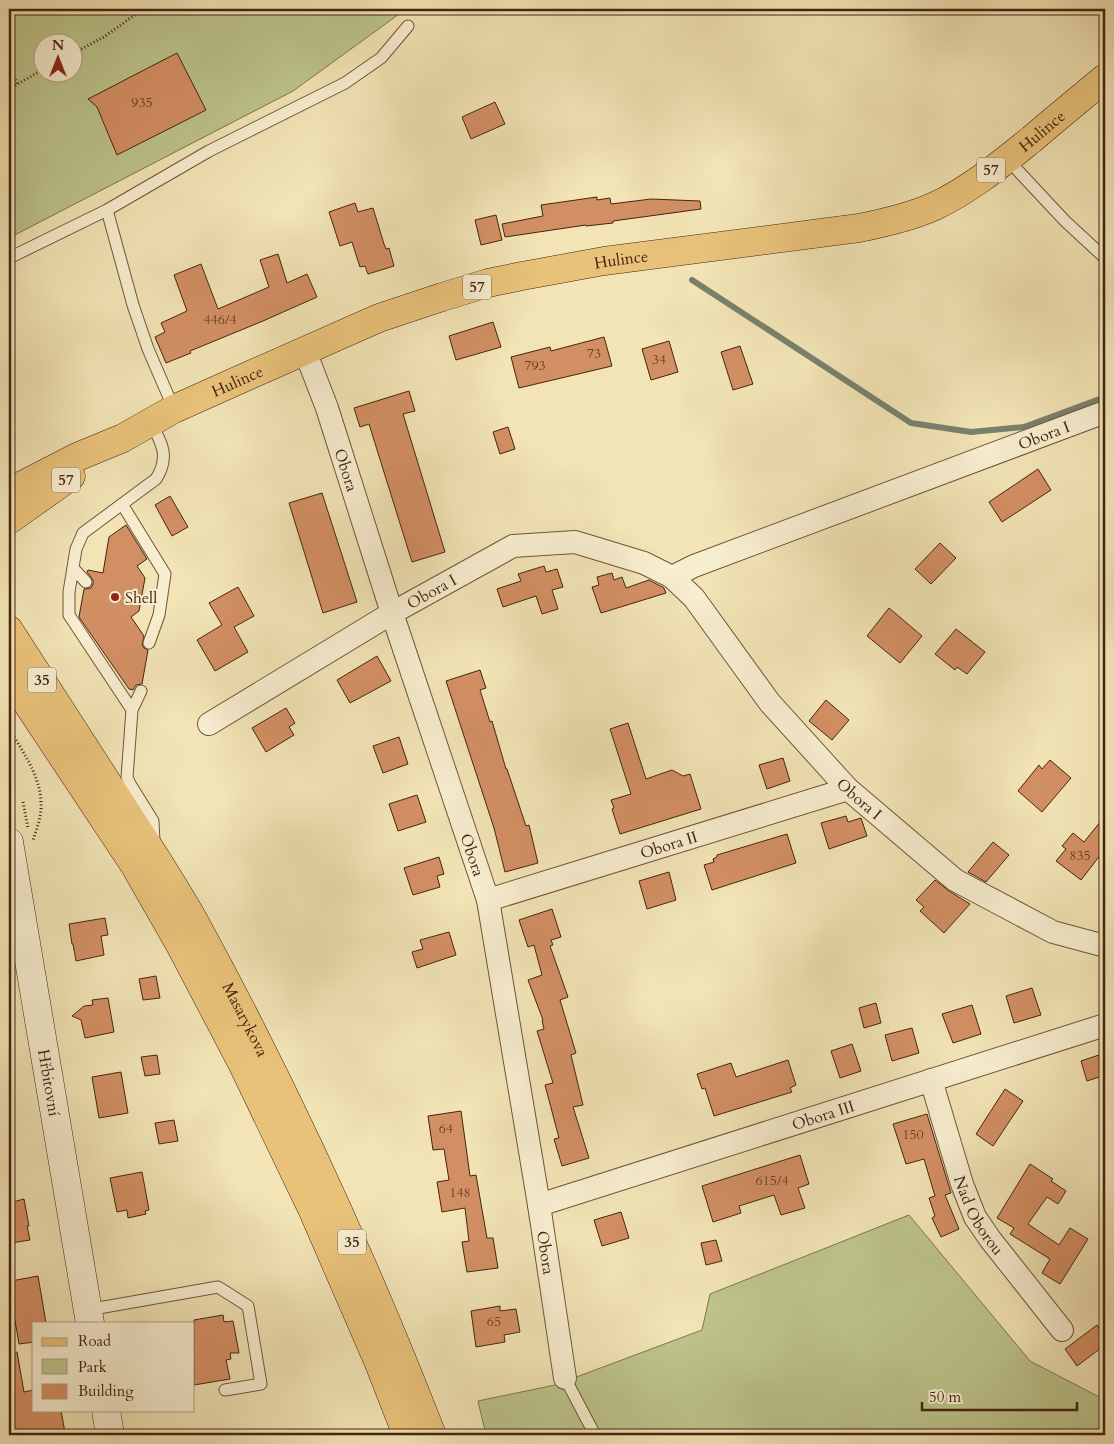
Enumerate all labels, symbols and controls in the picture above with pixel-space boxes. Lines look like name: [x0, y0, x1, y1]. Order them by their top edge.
north arrow: [32, 32, 82, 82]
text: N: [52, 36, 64, 55]
house number: 935: [131, 93, 153, 112]
street label: Hulince: [1014, 106, 1070, 157]
road number: 57: [977, 158, 1005, 182]
street label: Hulince: [592, 245, 650, 275]
road number: 57: [463, 274, 491, 300]
house number: 446/4: [203, 310, 237, 329]
house number: 73: [587, 344, 601, 363]
house number: 34: [652, 350, 666, 369]
house number: 793: [524, 356, 546, 375]
street label: Hulince: [208, 361, 267, 403]
street label: Obora I: [1015, 416, 1073, 456]
street label: Obora: [329, 446, 363, 494]
road number: 57: [52, 468, 80, 492]
street label: Obora I: [403, 569, 461, 615]
place label: Shell: [125, 587, 157, 609]
marker: Shell: [109, 591, 121, 603]
road number: 35: [28, 668, 56, 692]
street label: Obora I: [831, 774, 886, 825]
street label: Obora II: [637, 826, 700, 864]
street label: Obora: [455, 831, 489, 879]
house number: 835: [1069, 846, 1091, 865]
street label: Masarykova: [217, 979, 273, 1061]
street label: Hřbitovní: [32, 1048, 65, 1118]
street label: Obora III: [789, 1095, 857, 1136]
house number: 64: [439, 1119, 453, 1138]
house number: 150: [902, 1125, 924, 1144]
house number: 615/4: [755, 1171, 789, 1190]
street label: Nad Oborou: [948, 1173, 1009, 1260]
house number: 148: [449, 1183, 471, 1202]
street label: Obora: [531, 1229, 559, 1276]
road number: 35: [338, 1230, 366, 1254]
house number: 65: [487, 1312, 501, 1331]
legend: [32, 1322, 195, 1412]
text: Road: [78, 1331, 111, 1351]
text: Park: [78, 1357, 107, 1377]
scale bar: [922, 1379, 1076, 1411]
text: Building: [78, 1381, 134, 1401]
text: 50 m: [929, 1387, 961, 1407]

